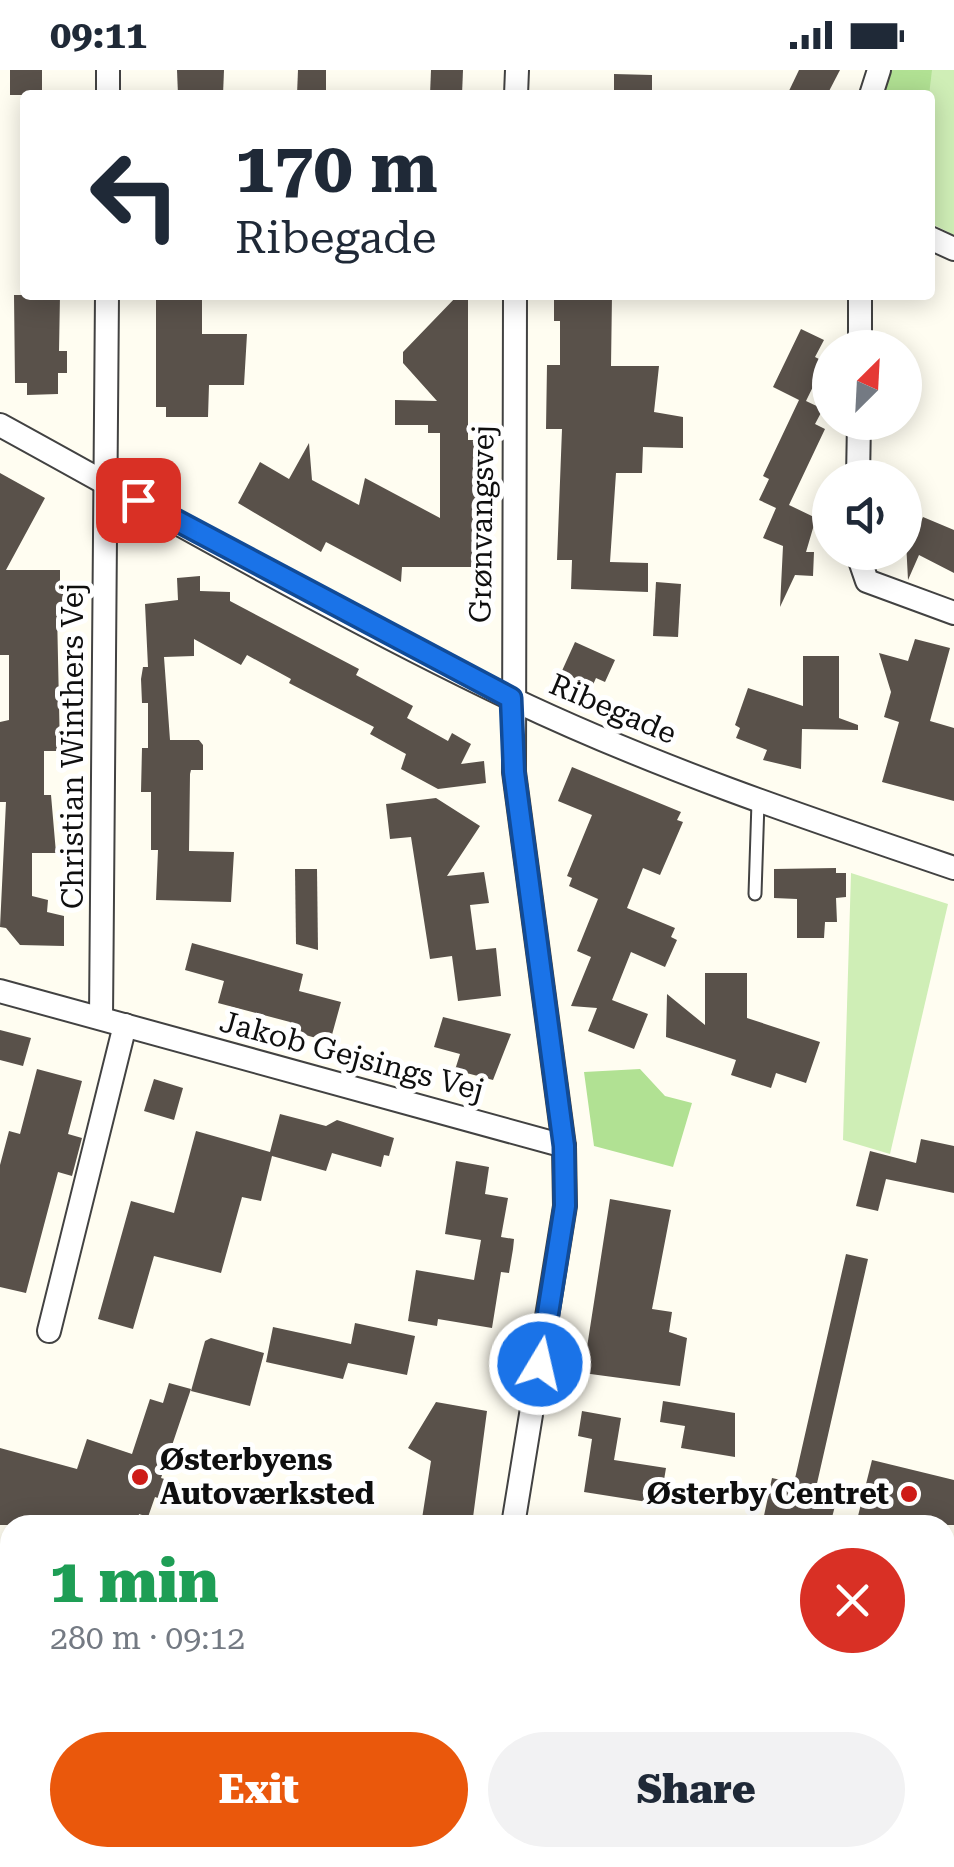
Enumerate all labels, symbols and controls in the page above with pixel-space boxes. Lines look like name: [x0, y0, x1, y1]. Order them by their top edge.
text: 09:11: [50, 13, 147, 57]
text: 170 m: [235, 127, 438, 209]
icon: left: [70, 130, 200, 260]
text: Ribegade: [235, 211, 437, 264]
north arrow: [812, 330, 922, 440]
map controls: [812, 330, 922, 570]
street label: Grønvangsvej: [462, 425, 501, 623]
pin: [96, 458, 181, 543]
button: sound: [812, 460, 922, 570]
icon: arrive: [111, 473, 166, 528]
street label: Christian Winthers Vej: [55, 583, 90, 909]
street label: Ribegade: [545, 666, 682, 751]
street label: Jakob Gejsings Vej: [216, 1003, 488, 1108]
position arrow: [488, 1312, 592, 1416]
place label: Østerbyens Autoværksted: [159, 1442, 375, 1511]
marker: Østerbyens Autoværksted: [129, 1466, 151, 1488]
place label: Østerby Centret: [646, 1476, 889, 1511]
marker: Østerby Centret: [898, 1483, 920, 1505]
text: 1 min: [50, 1546, 219, 1617]
button: close: [800, 1548, 905, 1653]
text: 280 m · 09:12: [50, 1619, 245, 1657]
button: Exit: [50, 1732, 468, 1847]
button: Share: [488, 1732, 905, 1847]

